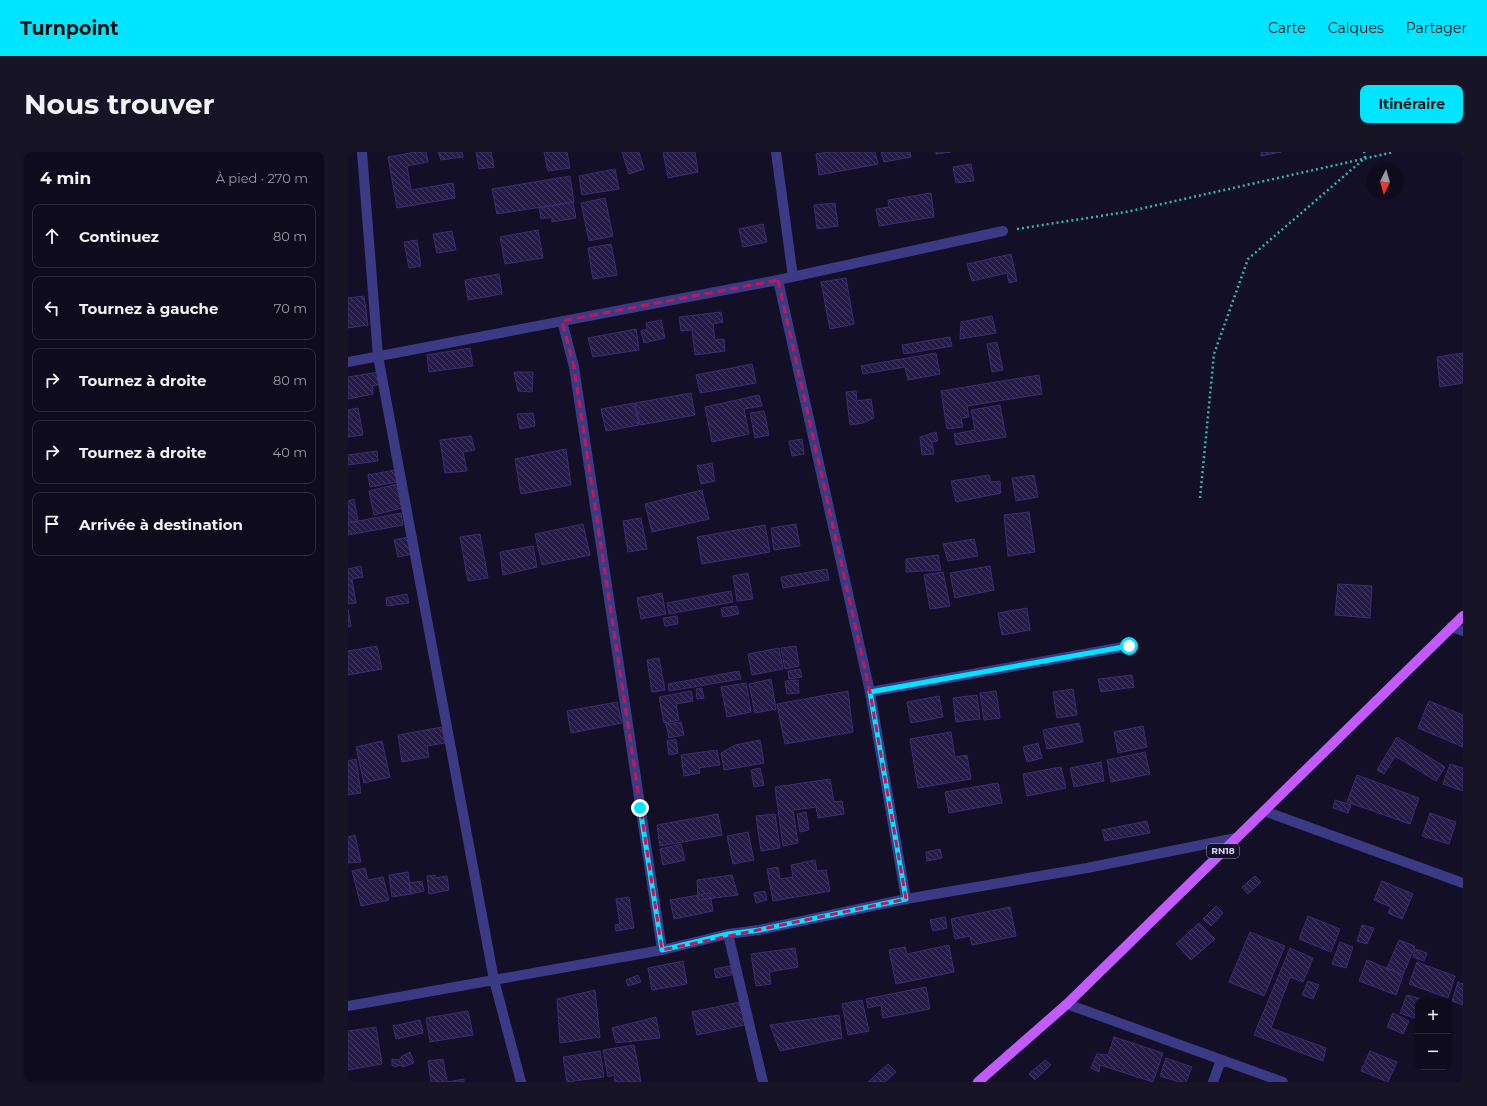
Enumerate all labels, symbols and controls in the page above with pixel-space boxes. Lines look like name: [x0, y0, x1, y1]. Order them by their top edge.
text: Turnpoint: [20, 17, 119, 40]
text: Carte: [1268, 19, 1306, 37]
text: Calques: [1328, 19, 1384, 37]
text: Partager: [1406, 19, 1467, 37]
button: Itinéraire: [1360, 85, 1463, 123]
text: Nous trouver: [24, 87, 215, 121]
north arrow: [1367, 164, 1403, 200]
text: 4 min: [40, 168, 91, 188]
text: À pied · 270 m: [216, 170, 308, 186]
icon: ahead: [41, 225, 63, 247]
text: Continuez: [79, 227, 159, 246]
text: 80 m: [273, 228, 307, 244]
icon: left: [41, 297, 63, 319]
text: Tournez à gauche: [79, 299, 218, 318]
text: 70 m: [274, 300, 307, 316]
icon: right: [41, 369, 63, 391]
text: Tournez à droite: [79, 371, 207, 390]
text: 80 m: [273, 372, 307, 388]
icon: right: [41, 441, 63, 463]
text: Tournez à droite: [79, 443, 207, 462]
text: 40 m: [273, 444, 307, 460]
icon: arrive: [41, 513, 63, 535]
text: Arrivée à destination: [79, 515, 243, 534]
route start: [1120, 637, 1138, 655]
route end: [631, 799, 649, 817]
road number: RN18: [1207, 844, 1239, 858]
map controls: [1415, 998, 1451, 1070]
button: +: [1415, 998, 1451, 1034]
button: −: [1415, 1034, 1451, 1070]

